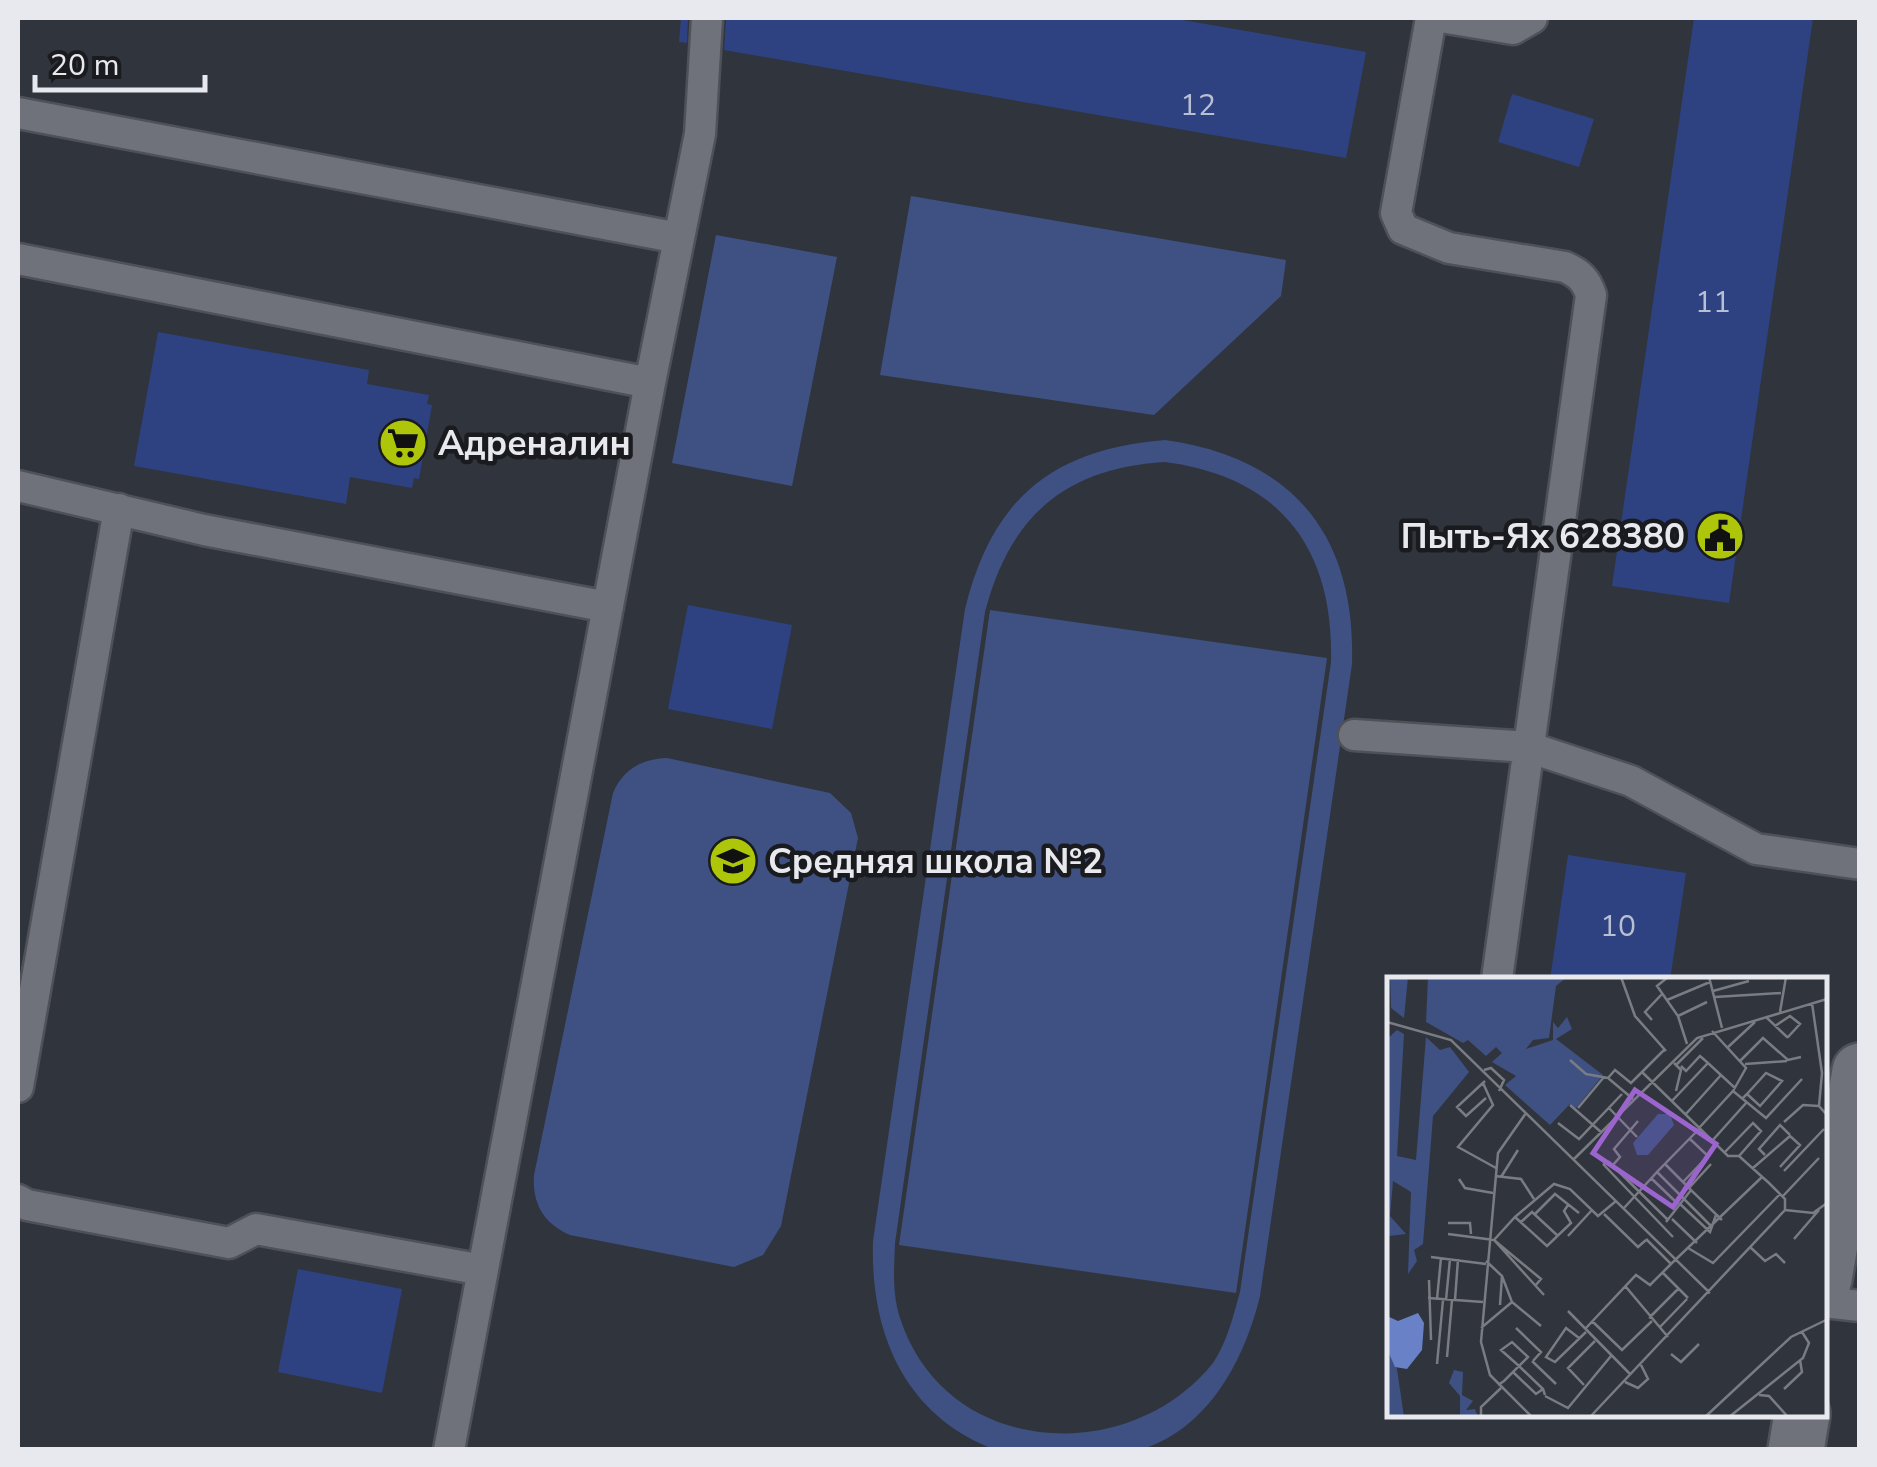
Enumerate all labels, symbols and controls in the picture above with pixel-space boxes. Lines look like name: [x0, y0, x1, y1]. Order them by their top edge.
scale bar: [35, 30, 205, 92]
text: 20 m: [50, 45, 119, 86]
house number: 12: [1180, 85, 1216, 126]
house number: 11: [1695, 282, 1731, 323]
supermarket icon: Адреналин: [377, 417, 429, 469]
place label: Адреналин: [438, 420, 631, 467]
public building icon: Пыть-Ях 628380: [1694, 510, 1746, 562]
place label: Пыть-Ях 628380: [1401, 513, 1685, 560]
school or university icon: Средняя школа №2: [707, 835, 759, 887]
place label: Средняя школа №2: [768, 838, 1103, 885]
house number: 10: [1600, 906, 1636, 947]
inset map: [1387, 977, 1827, 1417]

